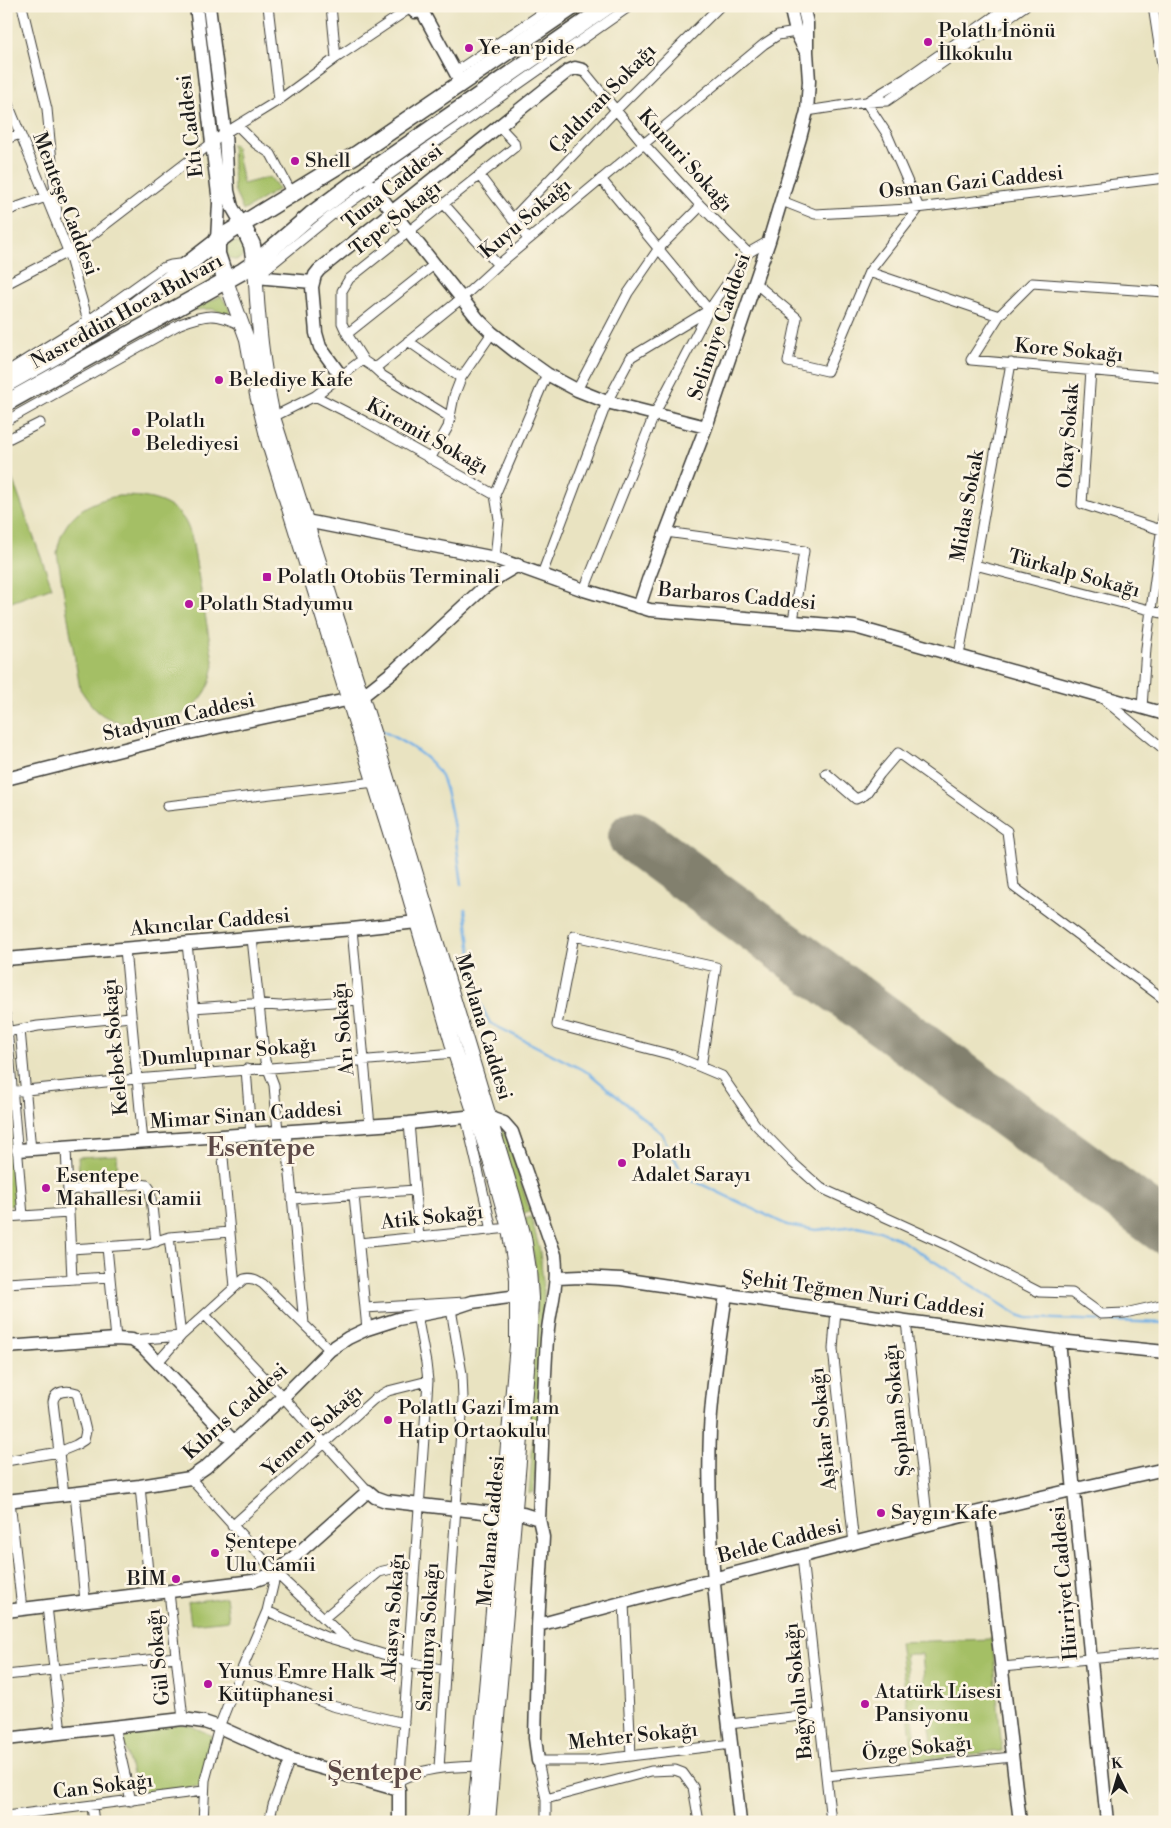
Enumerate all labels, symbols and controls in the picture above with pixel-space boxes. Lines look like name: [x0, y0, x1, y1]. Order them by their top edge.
place label: Polatlı İnönü İlkokulu: [938, 18, 1056, 67]
place label: Ye-an pide: [478, 36, 574, 61]
marker: Polatlı İnönü İlkokulu: [922, 36, 934, 48]
street label: Çaldıran Sokağı: [544, 38, 662, 159]
marker: Ye-an pide: [463, 42, 475, 54]
street label: Eti Caddesi: [172, 73, 210, 179]
street label: Kunuri Sokağı: [632, 104, 738, 218]
street label: Menteşe Caddesi: [26, 129, 104, 280]
street label: Tuna Caddesi: [338, 139, 449, 235]
place label: Shell: [305, 149, 350, 174]
marker: Shell: [289, 155, 301, 167]
street label: Osman Gazi Caddesi: [878, 161, 1065, 205]
street label: Kuyu Sokağı: [475, 173, 577, 265]
street label: Tepe Sokağı: [345, 175, 447, 262]
street label: Nasreddin Hoca Bulvarı: [27, 249, 228, 375]
street label: Selimiye Caddesi: [683, 250, 757, 404]
street label: Kore Sokağı: [1013, 334, 1125, 368]
place label: Belediye Kafe: [228, 368, 353, 393]
marker: Belediye Kafe: [213, 374, 225, 386]
street label: Okay Sokak: [1053, 381, 1085, 489]
street label: Kiremit Sokağı: [362, 393, 493, 481]
place label: Polatlı Belediyesi: [145, 409, 239, 457]
marker: Polatlı Belediyesi: [130, 426, 142, 438]
street label: Midas Sokak: [946, 447, 990, 564]
street label: Türkalp Sokağı: [1005, 544, 1143, 604]
place label: Polatlı Otobüs Terminali: [277, 565, 500, 590]
marker: Polatlı Otobüs Terminali: [261, 571, 273, 583]
street label: Barbaros Caddesi: [656, 578, 818, 616]
place label: Polatlı Stadyumu: [199, 592, 354, 617]
marker: Polatlı Stadyumu: [183, 598, 195, 610]
street label: Stadyum Caddesi: [100, 688, 258, 748]
street label: Akıncılar Caddesi: [128, 904, 291, 943]
street label: Mevlana Caddesi: [449, 951, 517, 1104]
street label: Kelebek Sokağı: [98, 977, 134, 1117]
street label: Arı Sokağı: [327, 981, 361, 1078]
street label: Dumlupınar Sokağı: [140, 1033, 318, 1073]
street label: Mimar Sinan Caddesi: [149, 1097, 343, 1135]
district label: Esentepe: [207, 1133, 315, 1164]
place label: Polatlı Adalet Sarayı: [631, 1140, 751, 1188]
marker: Polatlı Adalet Sarayı: [616, 1157, 628, 1169]
place label: Esentepe Mahallesi Camii: [56, 1164, 202, 1212]
marker: Esentepe Mahallesi Camii: [40, 1182, 52, 1194]
street label: Atik Sokağı: [379, 1200, 485, 1236]
street label: Şehit Teğmen Nuri Caddesi: [740, 1266, 987, 1325]
street label: Şophan Sokağı: [879, 1342, 917, 1478]
street label: Kıbrıs Caddesi: [178, 1358, 294, 1466]
street label: Aşikar Sokağı: [805, 1366, 843, 1493]
street label: Yemen Sokağı: [257, 1379, 369, 1483]
place label: Polatlı Gazi İmam Hatip Ortaokulu: [398, 1395, 560, 1444]
marker: Polatlı Gazi İmam Hatip Ortaokulu: [382, 1414, 394, 1426]
street label: Mevlana Caddesi: [473, 1454, 511, 1608]
place label: Saygın Kafe: [891, 1501, 997, 1526]
street label: Hürriyet Caddesi: [1046, 1504, 1084, 1661]
marker: Saygın Kafe: [875, 1507, 887, 1519]
street label: Belde Caddesi: [714, 1514, 845, 1570]
place label: Şentepe Ulu Camii: [225, 1530, 316, 1578]
marker: Şentepe Ulu Camii: [209, 1547, 221, 1559]
street label: Akasya Sokağı: [377, 1551, 411, 1683]
street label: Sardunya Sokağı: [413, 1561, 445, 1712]
place label: BİM: [126, 1566, 166, 1592]
marker: BİM: [170, 1573, 182, 1585]
street label: Gül Sokağı: [141, 1607, 177, 1707]
street label: Bağyolu Sokağı: [779, 1621, 819, 1762]
place label: Yunus Emre Halk Kütüphanesi: [217, 1660, 376, 1708]
marker: Yunus Emre Halk Kütüphanesi: [202, 1678, 214, 1690]
place label: Atatürk Lisesi Pansiyonu: [874, 1680, 1002, 1728]
marker: Atatürk Lisesi Pansiyonu: [859, 1698, 871, 1710]
street label: Mehter Sokağı: [567, 1718, 700, 1756]
street label: Özge Sokağı: [861, 1730, 974, 1767]
north arrow: [1094, 1750, 1144, 1800]
text: K: [1111, 1755, 1124, 1774]
district label: Şentepe: [328, 1757, 422, 1788]
street label: Can Sokağı: [51, 1768, 155, 1806]

